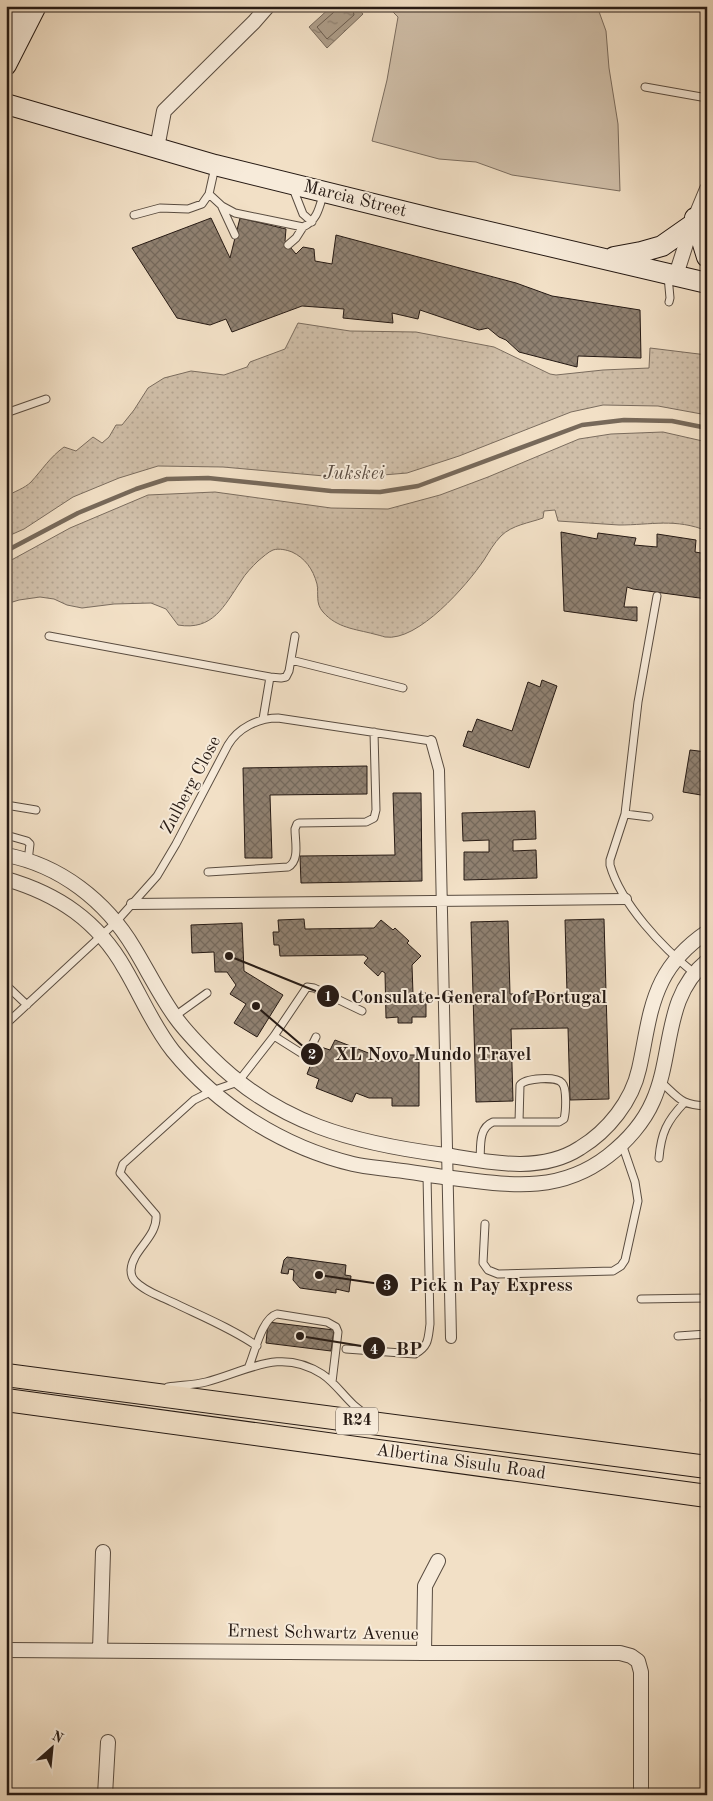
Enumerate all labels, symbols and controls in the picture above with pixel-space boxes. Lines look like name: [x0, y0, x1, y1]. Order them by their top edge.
street label: Marcia Street: [302, 177, 408, 221]
water label: Jukskei: [323, 465, 386, 484]
street label: Zulberg Close: [158, 733, 224, 837]
callout: Consulate-General of Portugal: [316, 979, 617, 1013]
text: Consulate-General of Portugal: [351, 989, 607, 1008]
text: 1: [324, 990, 332, 1005]
callout: XL Novo Mundo Travel: [299, 1037, 541, 1071]
text: XL Novo Mundo Travel: [335, 1046, 531, 1065]
text: 2: [308, 1048, 316, 1063]
callout: Pick n Pay Express: [375, 1268, 583, 1302]
text: Pick n Pay Express: [409, 1277, 573, 1296]
text: 3: [383, 1279, 391, 1294]
callout: BP: [361, 1331, 433, 1365]
text: BP: [396, 1341, 422, 1360]
text: 4: [370, 1343, 378, 1358]
road number: R24: [336, 1408, 378, 1434]
street label: Albertina Sisulu Road: [375, 1441, 547, 1483]
street label: Ernest Schwartz Avenue: [227, 1622, 419, 1644]
north arrow: [28, 1724, 78, 1774]
text: N: [50, 1729, 66, 1746]

